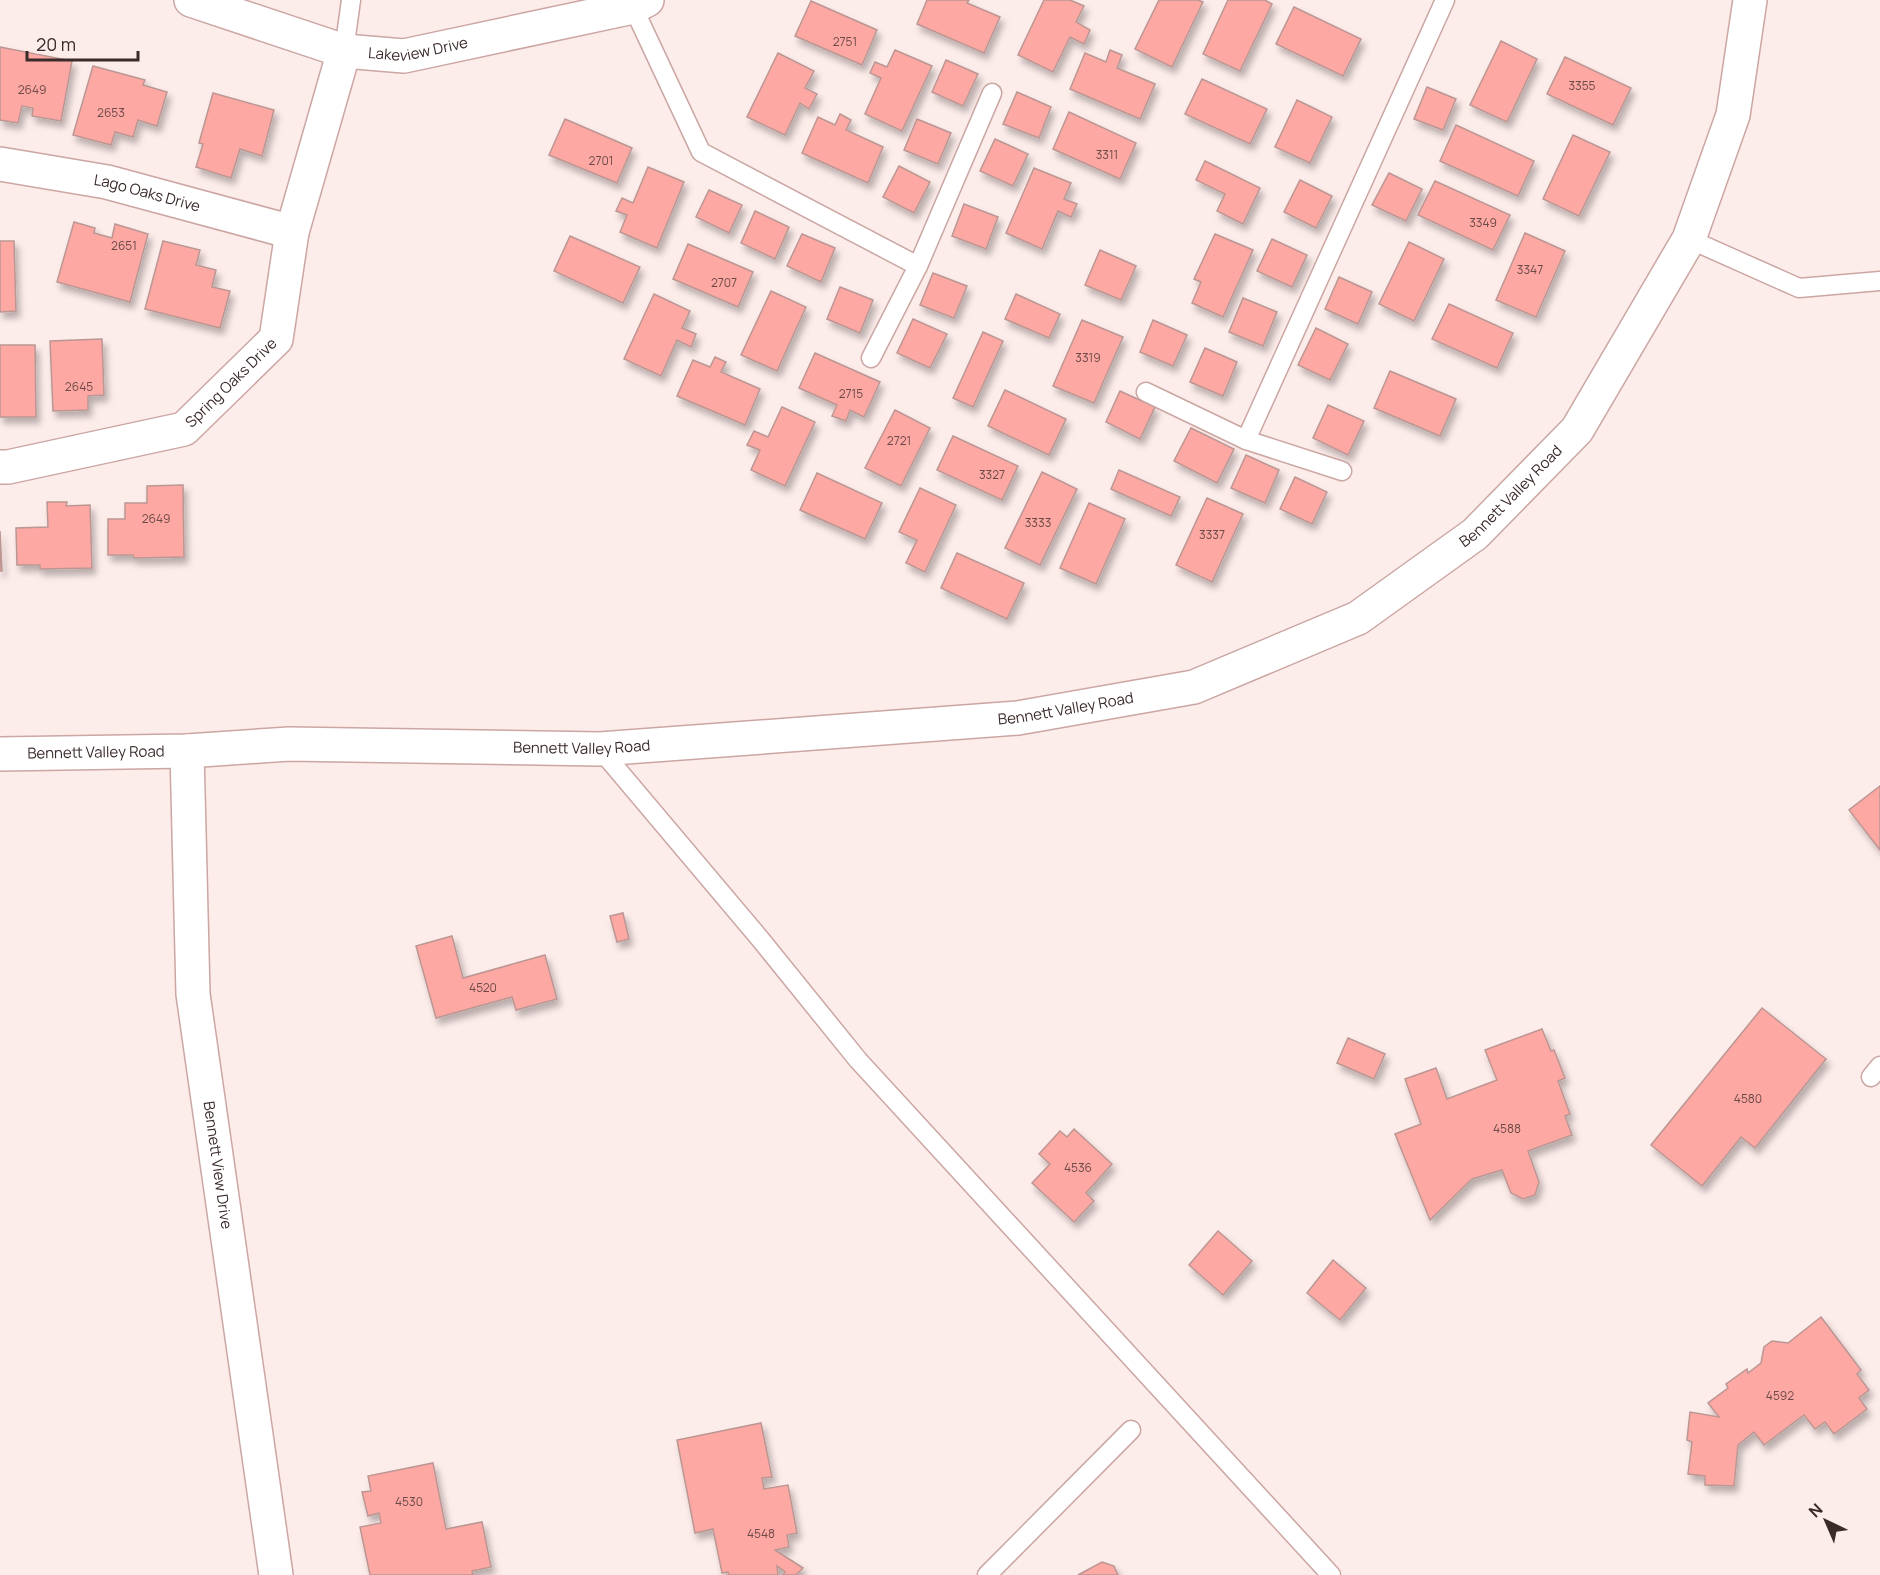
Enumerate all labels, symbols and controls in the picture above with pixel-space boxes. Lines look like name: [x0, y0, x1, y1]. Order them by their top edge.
scale bar: [27, 24, 138, 62]
text: 20 m: [36, 32, 76, 56]
street label: Lakeview Drive: [367, 32, 470, 66]
house number: 2751: [833, 33, 857, 50]
house number: 3355: [1568, 77, 1596, 94]
house number: 2649: [18, 81, 46, 98]
house number: 2653: [97, 104, 125, 121]
house number: 3311: [1096, 146, 1118, 163]
house number: 2701: [589, 152, 613, 169]
street label: Lago Oaks Drive: [92, 169, 203, 217]
house number: 3349: [1469, 214, 1497, 231]
house number: 2651: [111, 237, 137, 254]
house number: 3347: [1517, 261, 1543, 278]
house number: 2707: [711, 274, 737, 291]
street label: Spring Oaks Drive: [180, 333, 281, 432]
house number: 3319: [1075, 349, 1101, 366]
house number: 2645: [65, 378, 93, 395]
house number: 2715: [839, 385, 863, 402]
house number: 2721: [887, 432, 911, 449]
street label: Bennett Valley Road: [1455, 440, 1567, 552]
house number: 3327: [979, 466, 1005, 483]
house number: 2649: [142, 510, 170, 527]
house number: 3333: [1025, 514, 1051, 531]
house number: 3337: [1199, 526, 1225, 543]
street label: Bennett Valley Road: [997, 687, 1135, 729]
street label: Bennett Valley Road: [513, 734, 651, 759]
street label: Bennett Valley Road: [27, 740, 165, 764]
house number: 4520: [469, 979, 497, 996]
house number: 4580: [1734, 1090, 1762, 1107]
street label: Bennett View Drive: [198, 1100, 237, 1231]
house number: 4588: [1493, 1120, 1521, 1137]
house number: 4536: [1064, 1159, 1092, 1176]
house number: 4592: [1766, 1387, 1794, 1404]
north arrow: [1796, 1491, 1856, 1551]
house number: 4530: [395, 1493, 423, 1510]
text: N: [1804, 1498, 1827, 1522]
house number: 4548: [747, 1525, 775, 1542]

